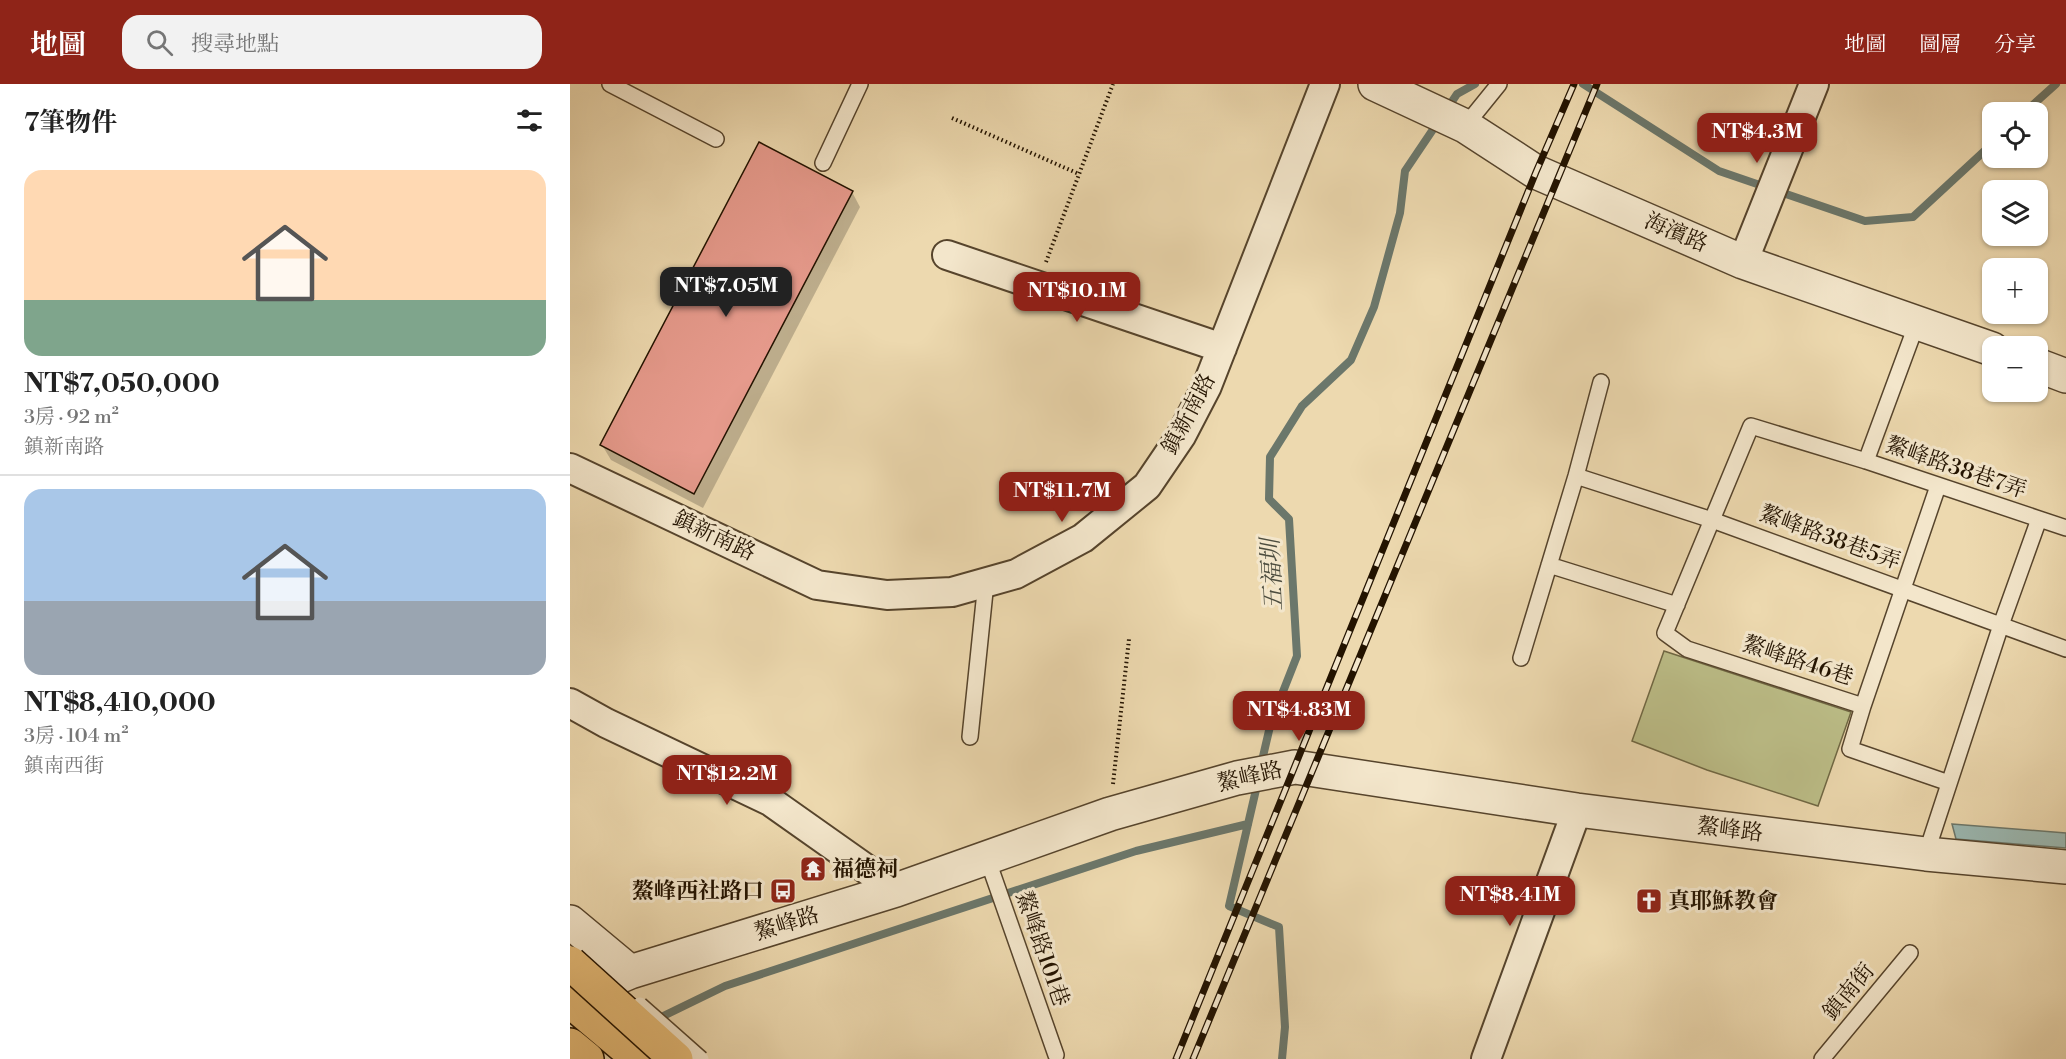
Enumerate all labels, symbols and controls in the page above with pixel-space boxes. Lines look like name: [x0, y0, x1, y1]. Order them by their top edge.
search box: [122, 15, 542, 69]
icon: search: [143, 26, 176, 59]
text: 地圖: [30, 28, 86, 63]
text: 搜尋地點: [191, 31, 279, 58]
text: 地圖: [1844, 32, 1886, 58]
text: 圖層: [1919, 32, 1961, 58]
text: 分享: [1994, 32, 2036, 58]
map controls: [1982, 102, 2048, 402]
button: locate: [1982, 102, 2048, 168]
icon: filters: [513, 104, 546, 137]
text: 7筆物件: [24, 107, 117, 139]
pin: NT$4.3M: [1702, 113, 1812, 164]
text: NT$4.3M: [1711, 120, 1803, 145]
button: layers: [1982, 180, 2048, 246]
street label: 海濱路: [1640, 208, 1712, 258]
icon: home: [231, 209, 339, 317]
button: +: [1982, 258, 2048, 324]
pin: NT$7.05M: [664, 267, 788, 318]
pin: NT$10.1M: [1015, 272, 1139, 323]
text: NT$7.05M: [674, 274, 778, 299]
text: NT$10.1M: [1027, 279, 1127, 304]
button: −: [1982, 336, 2048, 402]
text: NT$7,050,000: [24, 368, 220, 400]
street label: 鎮新南路: [1156, 369, 1222, 459]
text: 3房 · 92 m²: [24, 405, 119, 430]
street label: 鰲峰路38巷7弄: [1882, 431, 2030, 505]
text: 鎮新南路: [24, 435, 104, 460]
pin: NT$11.7M: [1000, 472, 1124, 523]
text: NT$11.7M: [1013, 479, 1111, 504]
street label: 鰲峰路38巷5弄: [1756, 500, 1904, 576]
street label: 鎮新南路: [668, 505, 760, 567]
icon: home: [231, 528, 339, 636]
water label: 五福圳: [1256, 534, 1290, 612]
street label: 鰲峰路46巷: [1739, 630, 1857, 692]
text: NT$8,410,000: [24, 687, 216, 719]
pin: NT$4.83M: [1237, 691, 1361, 742]
text: NT$4.83M: [1247, 698, 1351, 723]
text: 3房 · 104 m²: [24, 724, 128, 749]
text: 鎮南西街: [24, 754, 104, 779]
pin: NT$12.2M: [665, 755, 789, 806]
street label: 鰲峰路: [1215, 756, 1285, 798]
text: NT$12.2M: [676, 762, 778, 787]
street label: 鰲峰路: [1696, 813, 1764, 847]
temple icon: 福德祠: [798, 854, 828, 884]
place label: 福德祠: [832, 856, 898, 883]
bus stop icon: 鰲峰西社路口: [768, 876, 798, 906]
pin: NT$8.41M: [1448, 876, 1572, 927]
place label: 鰲峰西社路口: [632, 878, 764, 905]
text: NT$8.41M: [1459, 883, 1561, 908]
church icon: 真耶穌教會: [1634, 886, 1664, 916]
street label: 鰲峰路101巷: [1010, 888, 1074, 1010]
place label: 真耶穌教會: [1668, 888, 1778, 915]
street label: 鰲峰路: [751, 901, 823, 947]
street label: 鎮南街: [1817, 958, 1881, 1026]

